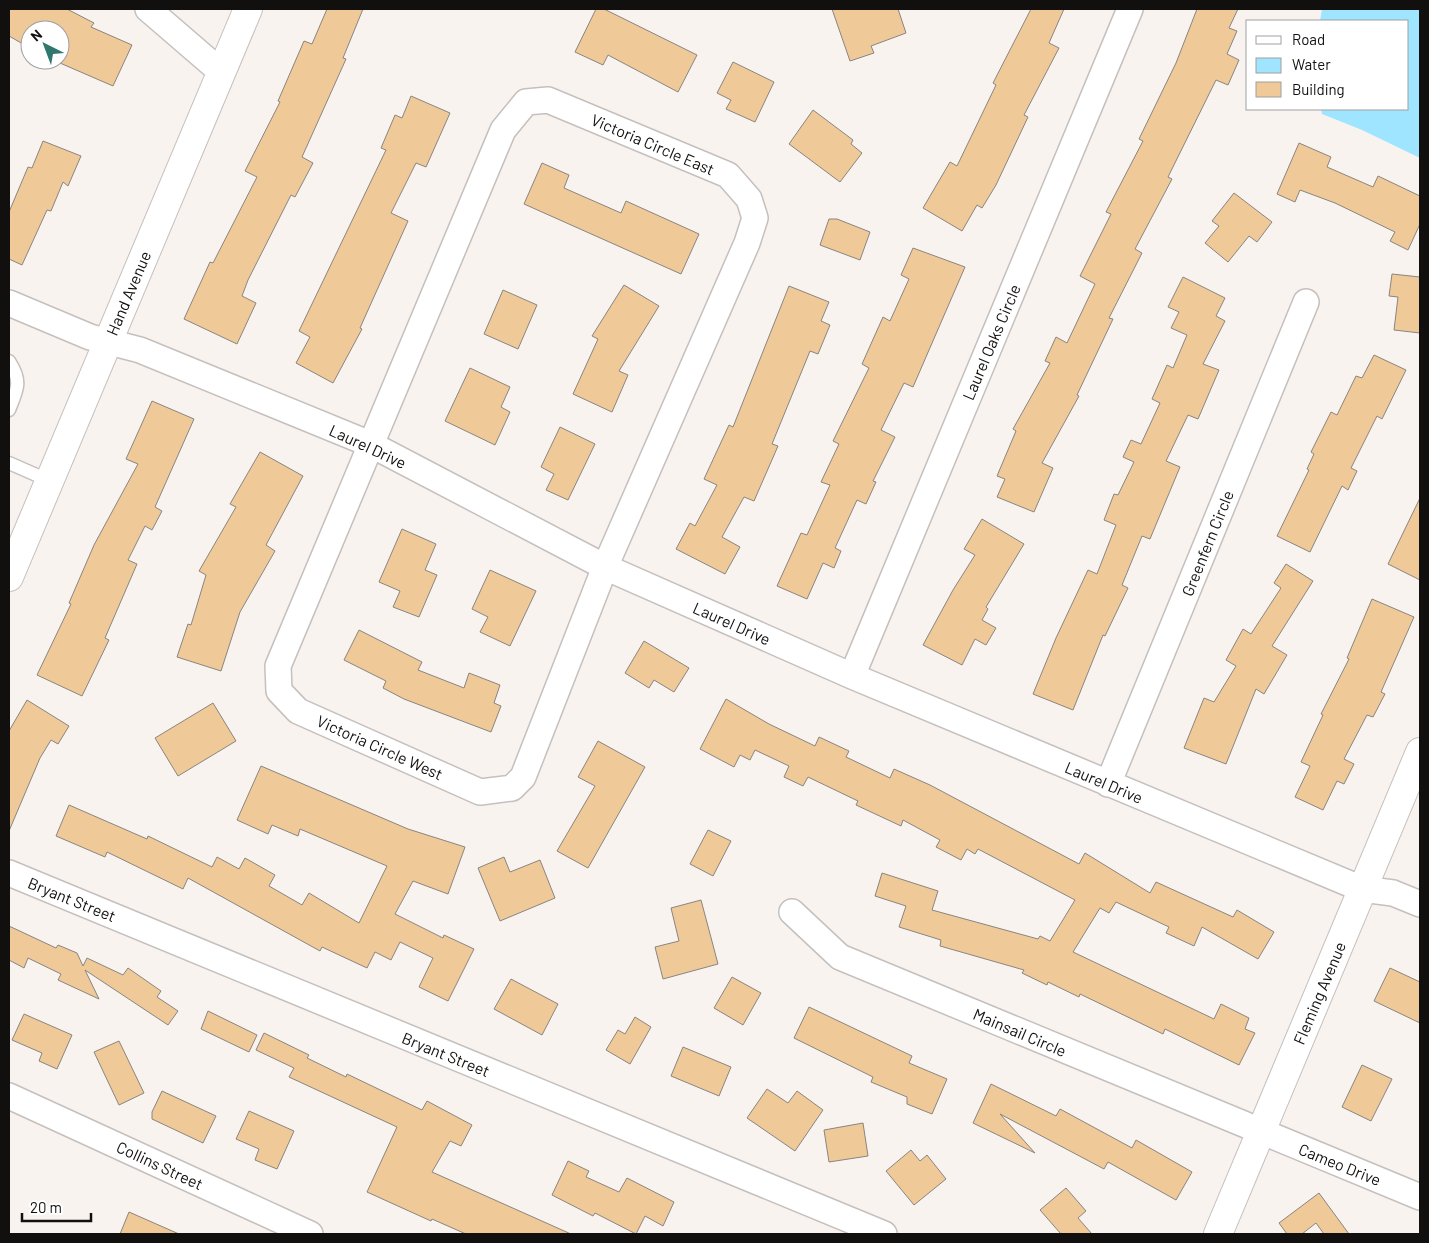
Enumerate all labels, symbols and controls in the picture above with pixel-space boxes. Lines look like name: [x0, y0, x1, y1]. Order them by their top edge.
north arrow: [20, 20, 70, 70]
legend: [1246, 20, 1409, 110]
text: N: [27, 26, 45, 44]
text: Road: [1292, 30, 1325, 48]
text: Water: [1292, 55, 1331, 73]
text: Building: [1292, 80, 1345, 98]
street label: Victoria Circle East: [589, 109, 717, 179]
street label: Hand Avenue: [102, 248, 154, 338]
street label: Laurel Oaks Circle: [958, 281, 1024, 403]
street label: Laurel Drive: [327, 420, 409, 472]
street label: Greenfern Circle: [1177, 487, 1237, 599]
street label: Laurel Drive: [690, 598, 774, 648]
street label: Victoria Circle West: [314, 711, 446, 783]
street label: Laurel Drive: [1062, 757, 1146, 807]
street label: Bryant Street: [25, 873, 119, 925]
street label: Fleming Avenue: [1289, 939, 1349, 1047]
street label: Mainsail Circle: [971, 1004, 1069, 1060]
street label: Bryant Street: [399, 1028, 493, 1080]
street label: Collins Street: [114, 1137, 206, 1193]
street label: Cameo Drive: [1296, 1139, 1384, 1189]
scale bar: [22, 1190, 91, 1222]
text: 20 m: [30, 1198, 62, 1216]

